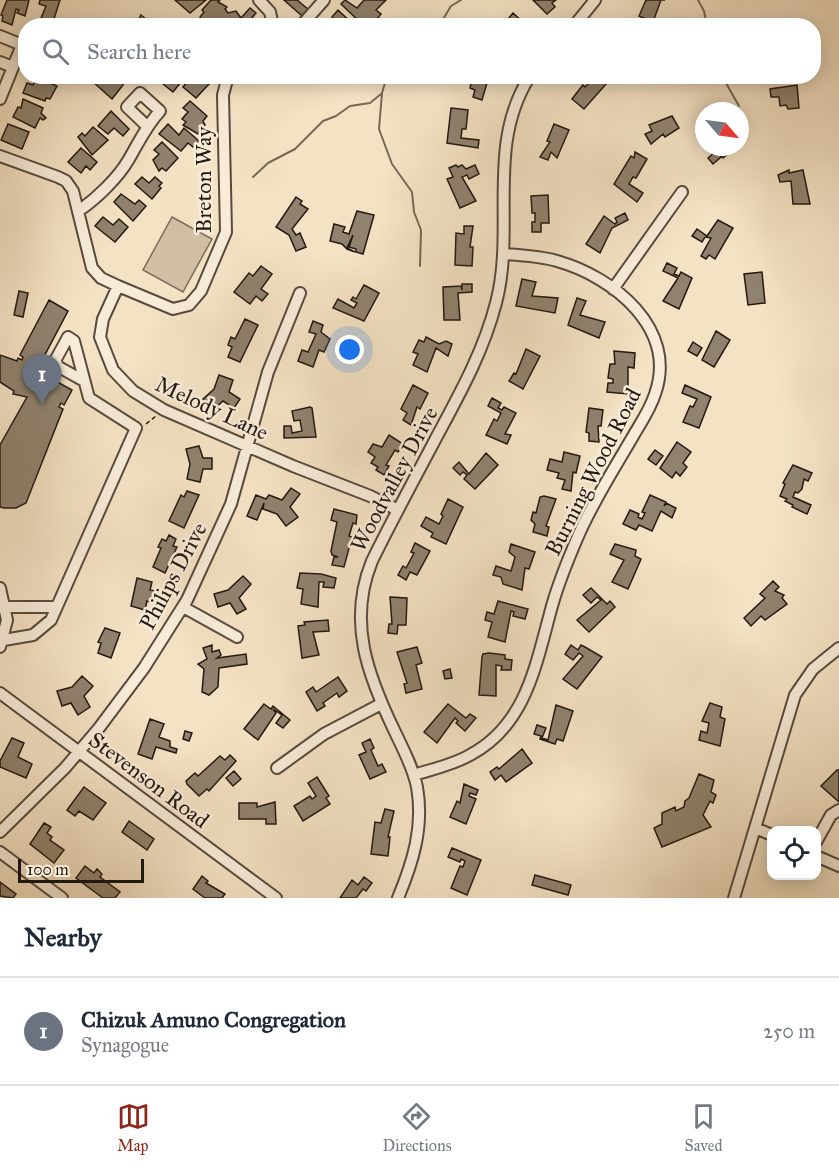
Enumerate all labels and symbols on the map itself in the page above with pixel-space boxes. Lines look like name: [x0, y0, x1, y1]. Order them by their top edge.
north arrow: [695, 102, 749, 156]
street label: Breton Way: [190, 126, 217, 233]
your location: [335, 335, 364, 364]
pin: 1: [22, 354, 62, 404]
street label: Melody Lane: [151, 370, 273, 446]
street label: Burning Wood Road: [539, 384, 647, 560]
street label: Woodvalley Drive: [345, 402, 443, 556]
street label: Philips Drive: [133, 518, 213, 634]
street label: Stevenson Road: [84, 726, 214, 834]
scale bar: [18, 856, 144, 884]

